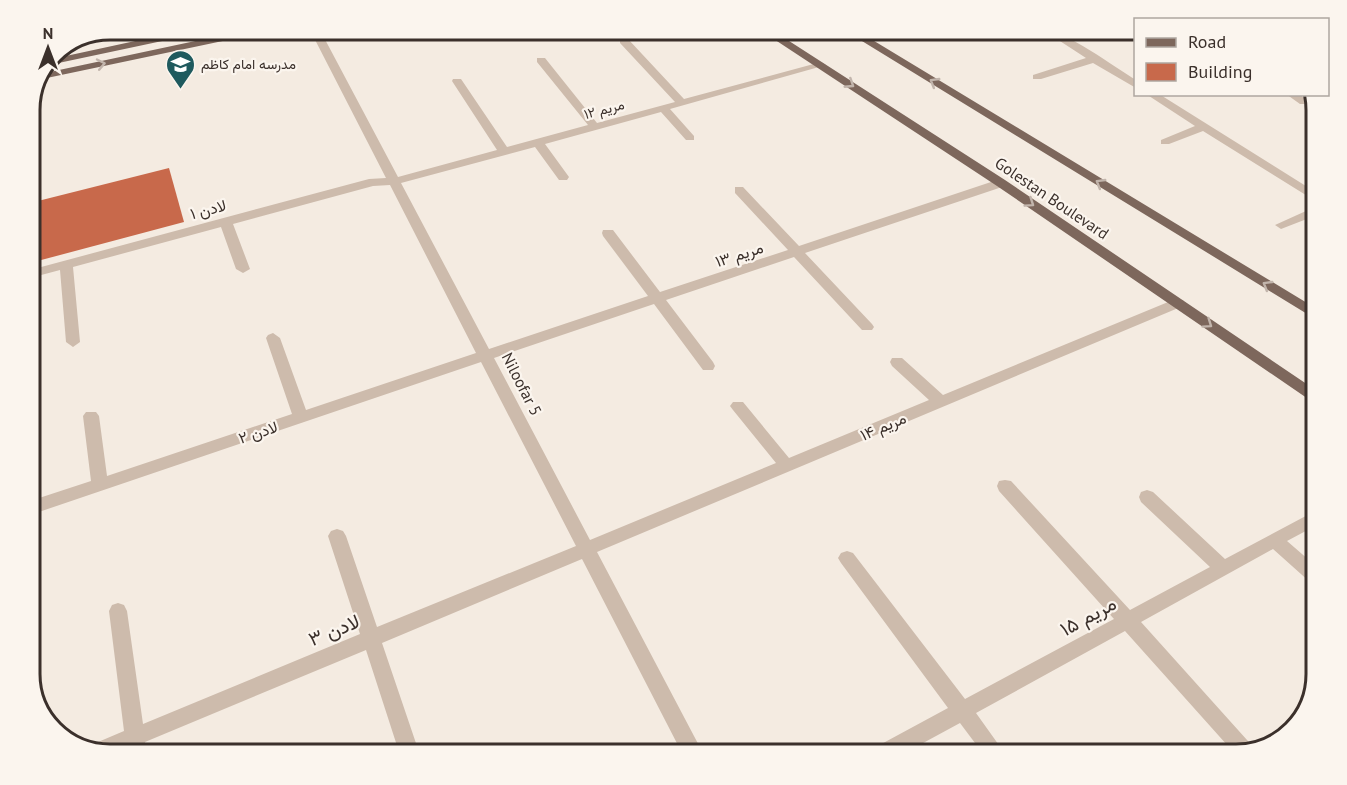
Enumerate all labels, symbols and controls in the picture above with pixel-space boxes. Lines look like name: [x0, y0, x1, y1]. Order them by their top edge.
north arrow: [18, 18, 78, 78]
legend: [1134, 18, 1329, 96]
text: N: [43, 23, 53, 43]
text: Road: [1188, 30, 1226, 53]
school or university icon: مدرسه امام کاظم: [164, 48, 196, 90]
place label: مدرسه امام کاظم: [201, 55, 296, 73]
one-way arrow: [96, 58, 106, 71]
text: Building: [1188, 60, 1252, 83]
one-way arrow: [843, 76, 854, 87]
one-way arrow: [930, 77, 940, 89]
street label: مریم ۱۲: [582, 95, 626, 123]
street label: Golestan Boulevard: [991, 153, 1113, 243]
one-way arrow: [1096, 179, 1106, 191]
street label: لادن ۱: [188, 195, 228, 223]
one-way arrow: [1023, 196, 1034, 207]
street label: مریم ۱۳: [712, 237, 766, 272]
one-way arrow: [1263, 280, 1273, 292]
one-way arrow: [1202, 317, 1213, 328]
street label: Niloofar 5: [498, 349, 546, 419]
street label: مریم ۱۴: [857, 407, 909, 445]
street label: لادن ۲: [236, 416, 280, 448]
street label: مریم ۱۵: [1055, 590, 1121, 642]
street label: لادن ۳: [305, 608, 363, 652]

